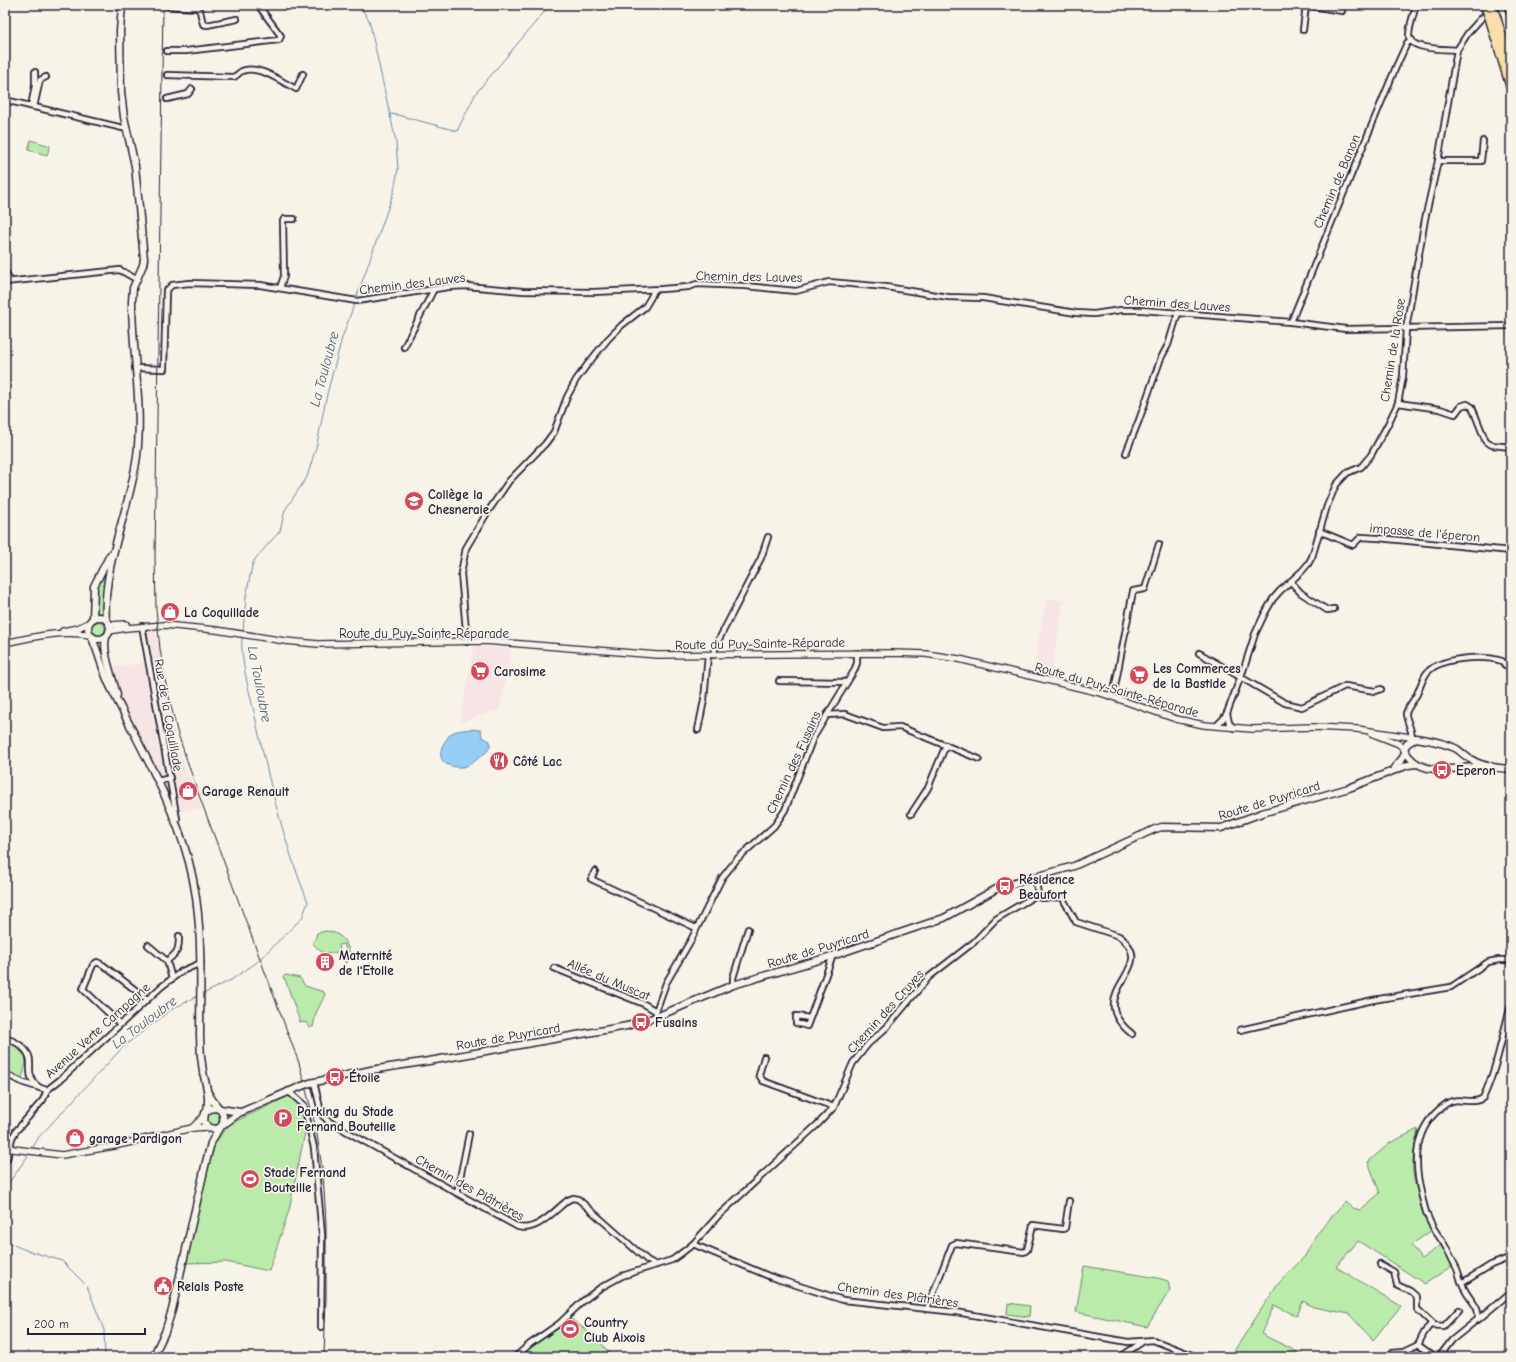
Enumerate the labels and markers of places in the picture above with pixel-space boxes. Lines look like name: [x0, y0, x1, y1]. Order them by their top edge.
place label: Collège la Chesneraie: [428, 487, 490, 517]
school or university icon: Collège la Chesneraie: [403, 490, 425, 512]
shop icon: La Coquillade: [159, 601, 181, 623]
place label: La Coquillade: [184, 605, 259, 620]
supermarket icon: Carosime: [469, 660, 491, 682]
place label: Les Commerces de la Bastide: [1153, 661, 1241, 691]
place label: Carosime: [494, 664, 546, 679]
supermarket icon: Les Commerces de la Bastide: [1128, 664, 1150, 686]
restaurant icon: Côté Lac: [488, 750, 510, 772]
place label: Côté Lac: [513, 754, 562, 769]
bus stop icon: Eperon: [1431, 759, 1453, 781]
place label: Eperon: [1456, 763, 1496, 778]
shop icon: Garage Renault: [177, 780, 199, 802]
place label: Garage Renault: [202, 784, 290, 799]
place label: Résidence Beaufort: [1019, 872, 1075, 902]
bus stop icon: Résidence Beaufort: [994, 875, 1016, 897]
place label: Maternité de l'Etoile: [339, 948, 394, 978]
building icon: Maternité de l'Etoile: [314, 951, 336, 973]
bus stop icon: Fusains: [630, 1011, 652, 1033]
place label: Fusains: [655, 1015, 698, 1030]
bus stop icon: Étoile: [324, 1066, 346, 1088]
place label: Étoile: [349, 1069, 381, 1085]
place label: Parking du Stade Fernand Bouteille: [297, 1104, 396, 1134]
parking icon: Parking du Stade Fernand Bouteille: [272, 1107, 294, 1129]
shop icon: garage Pardigon: [64, 1127, 86, 1149]
place label: garage Pardigon: [89, 1131, 182, 1146]
place label: Stade Fernand Bouteille: [264, 1165, 346, 1195]
sports icon: Stade Fernand Bouteille: [239, 1168, 261, 1190]
public building icon: Relais Poste: [152, 1275, 174, 1297]
place label: Relais Poste: [177, 1279, 244, 1294]
place label: Country Club Aixois: [584, 1315, 645, 1345]
sports icon: Country Club Aixois: [559, 1318, 581, 1340]

